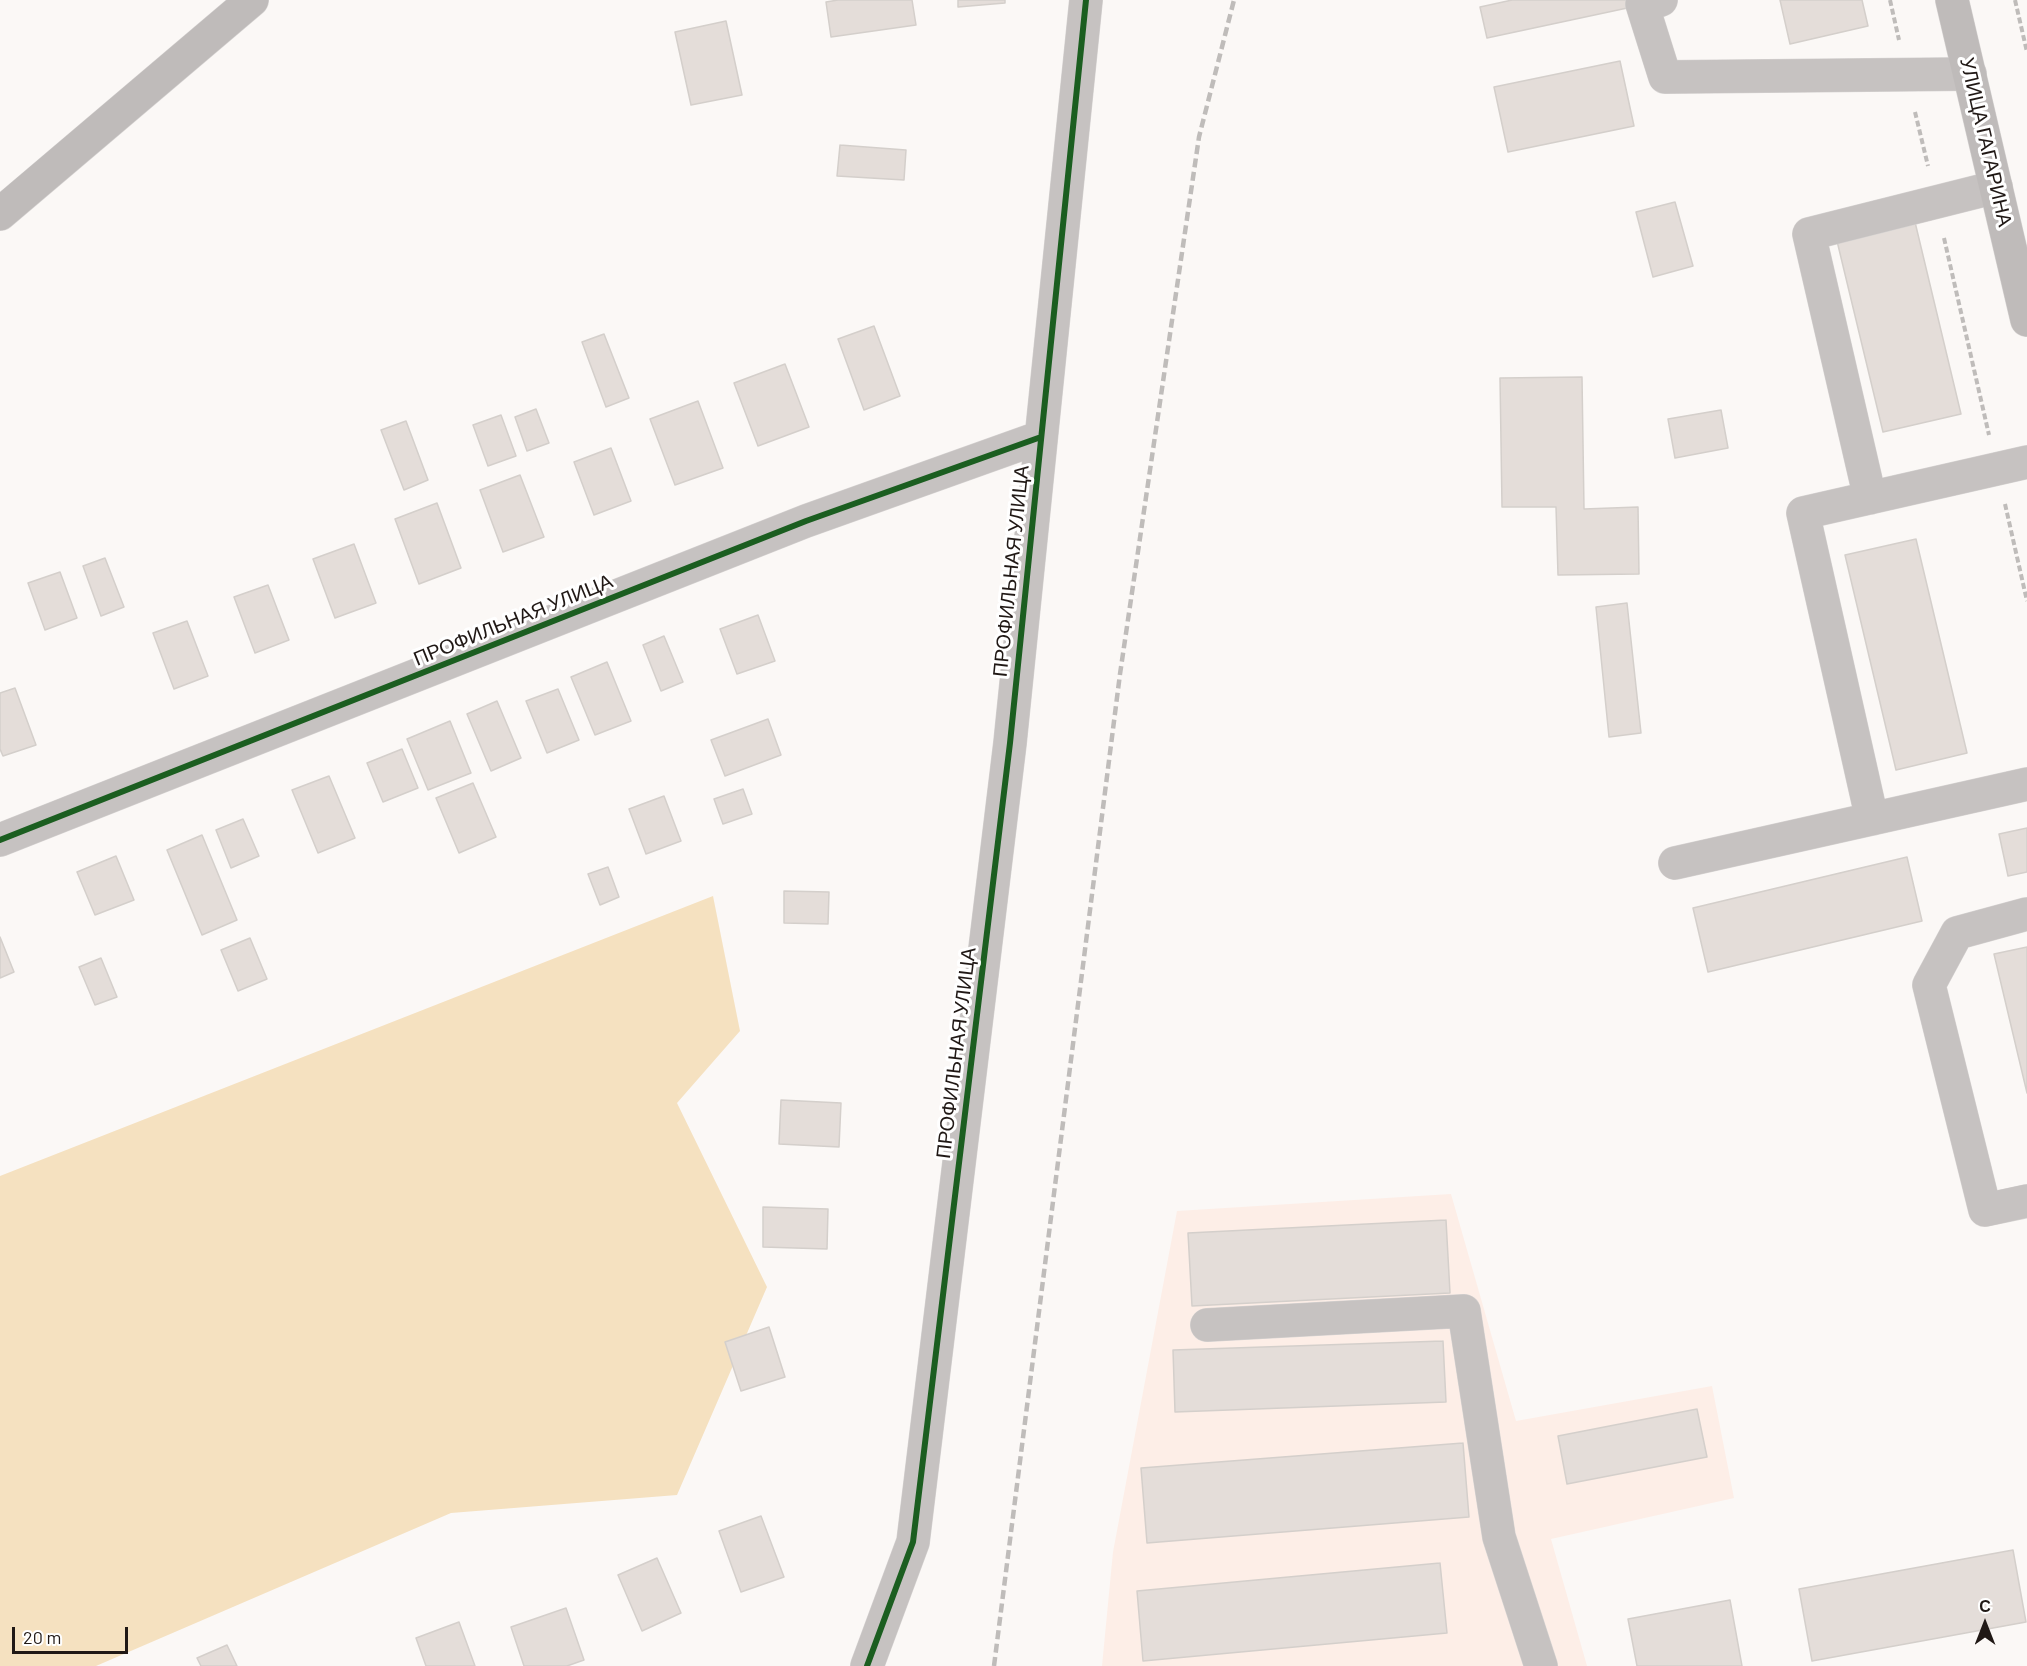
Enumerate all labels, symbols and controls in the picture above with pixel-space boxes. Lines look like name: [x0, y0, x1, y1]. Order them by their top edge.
street label: УЛИЦА ГАГАРИНА: [1955, 55, 2017, 229]
street label: ПРОФИЛЬНАЯ УЛИЦА: [988, 464, 1034, 678]
street label: ПРОФИЛЬНАЯ УЛИЦА: [410, 569, 616, 671]
street label: ПРОФИЛЬНАЯ УЛИЦА: [931, 946, 981, 1160]
north arrow: [1955, 1594, 2015, 1654]
text: С: [1979, 1596, 1991, 1615]
scale bar: [15, 1615, 130, 1653]
text: 20 m: [23, 1626, 61, 1648]

